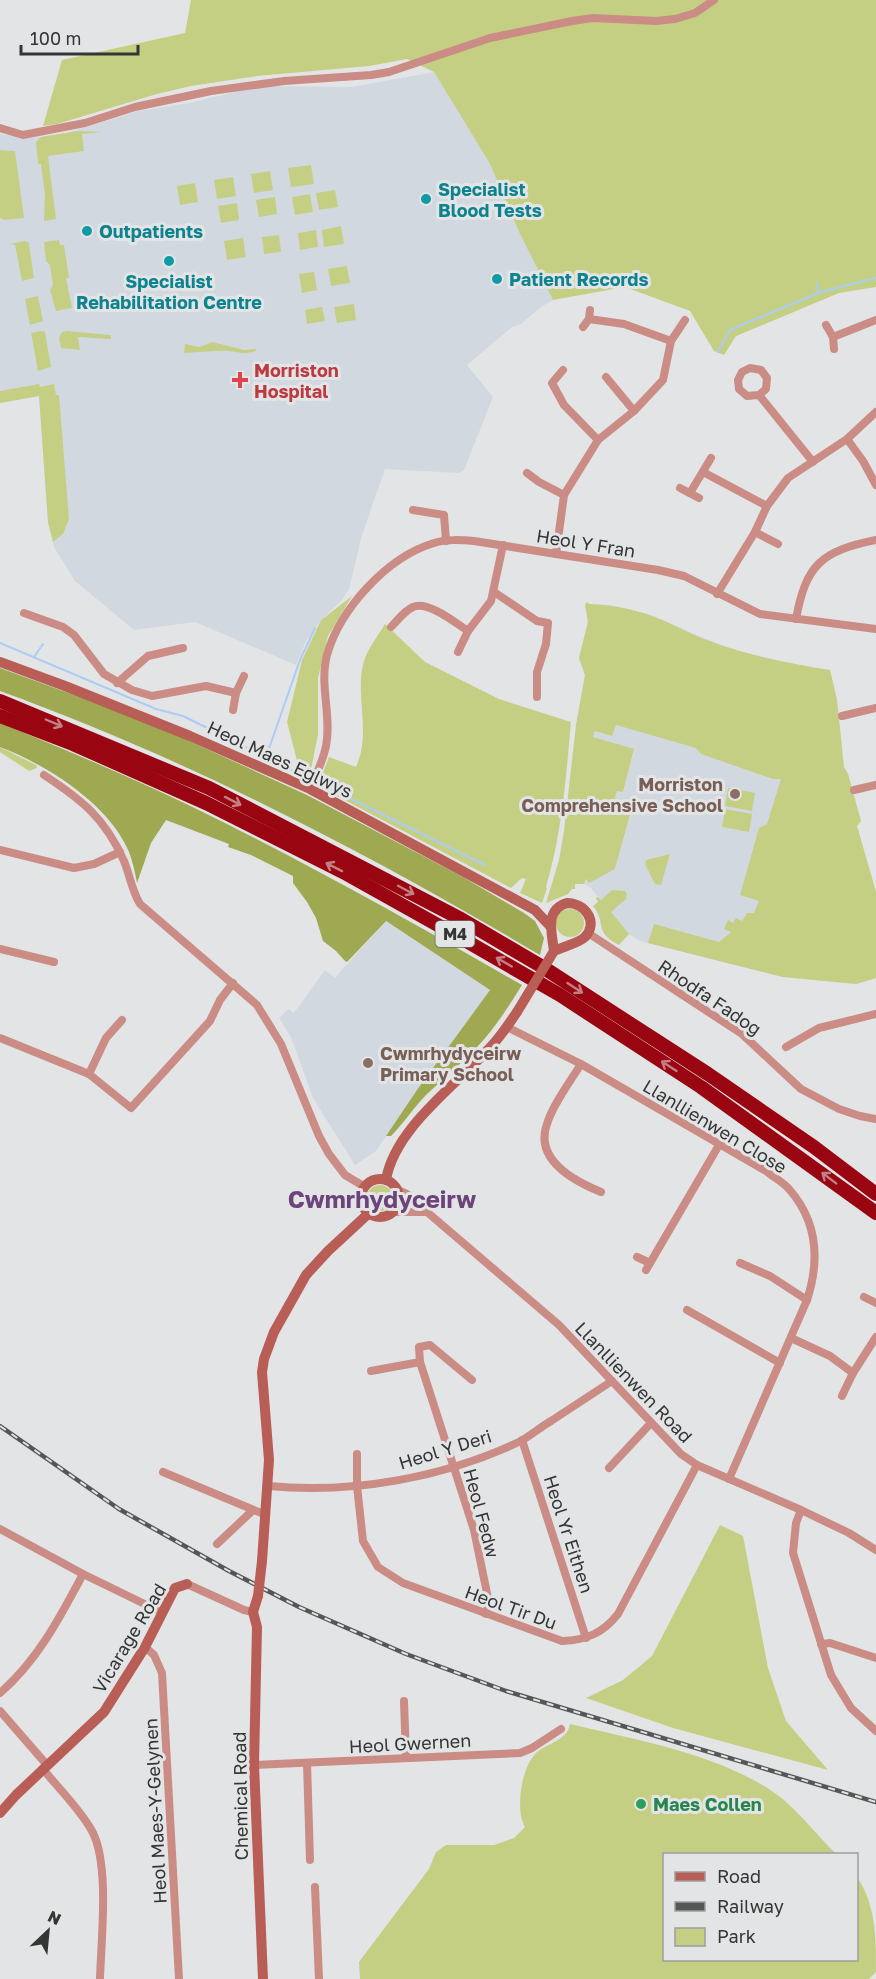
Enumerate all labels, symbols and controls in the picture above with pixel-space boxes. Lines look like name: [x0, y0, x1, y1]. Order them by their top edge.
scale bar: [21, 18, 138, 56]
text: 100 m: [30, 27, 81, 49]
place label: Specialist Blood Tests: [438, 178, 542, 221]
marker: Specialist Blood Tests: [419, 192, 433, 206]
place label: Outpatients: [99, 220, 203, 242]
marker: Outpatients: [80, 224, 94, 238]
marker: Specialist Rehabilitation Centre: [162, 254, 176, 268]
place label: Patient Records: [509, 268, 648, 290]
place label: Specialist Rehabilitation Centre: [76, 270, 262, 313]
marker: Patient Records: [490, 272, 504, 286]
place label: Morriston Hospital: [254, 359, 339, 402]
marker: Morriston Hospital: [231, 371, 249, 389]
street label: Heol Y Fran: [535, 524, 637, 562]
street label: Heol Maes Eglwys: [204, 716, 356, 802]
one-way arrow: [45, 718, 63, 729]
place label: Morriston Comprehensive School: [521, 773, 723, 816]
marker: Morriston Comprehensive School: [728, 787, 742, 801]
one-way arrow: [224, 795, 242, 807]
one-way arrow: [325, 861, 343, 873]
one-way arrow: [397, 884, 414, 896]
road number: M4: [436, 921, 474, 947]
street label: Rhodfa Fadog: [654, 954, 766, 1040]
one-way arrow: [496, 956, 513, 968]
one-way arrow: [566, 982, 583, 994]
place label: Cwmrhydyceirw Primary School: [380, 1042, 521, 1085]
marker: Cwmrhydyceirw Primary School: [361, 1056, 375, 1070]
one-way arrow: [661, 1060, 678, 1072]
street label: Llanllienwen Close: [639, 1074, 791, 1178]
one-way arrow: [821, 1171, 837, 1184]
district label: Cwmrhydyceirw: [288, 1184, 476, 1213]
street label: Llanllienwen Road: [571, 1317, 697, 1447]
street label: Heol Y Deri: [396, 1424, 494, 1474]
street label: Heol Fedw: [459, 1466, 505, 1561]
street label: Heol Yr Eithen: [540, 1472, 598, 1596]
street label: Vicarage Road: [88, 1579, 170, 1697]
street label: Heol Tir Du: [462, 1580, 560, 1634]
street label: Heol Maes-Y-Gelynen: [139, 1718, 171, 1904]
street label: Heol Gwernen: [348, 1729, 472, 1757]
street label: Chemical Road: [228, 1731, 252, 1861]
place label: Maes Collen: [653, 1793, 762, 1815]
marker: Maes Collen: [634, 1797, 648, 1811]
legend: [663, 1853, 858, 1961]
text: Road: [717, 1865, 761, 1887]
text: Railway: [717, 1895, 784, 1917]
north arrow: [18, 1901, 78, 1961]
text: N: [45, 1906, 64, 1929]
text: Park: [717, 1925, 756, 1947]

